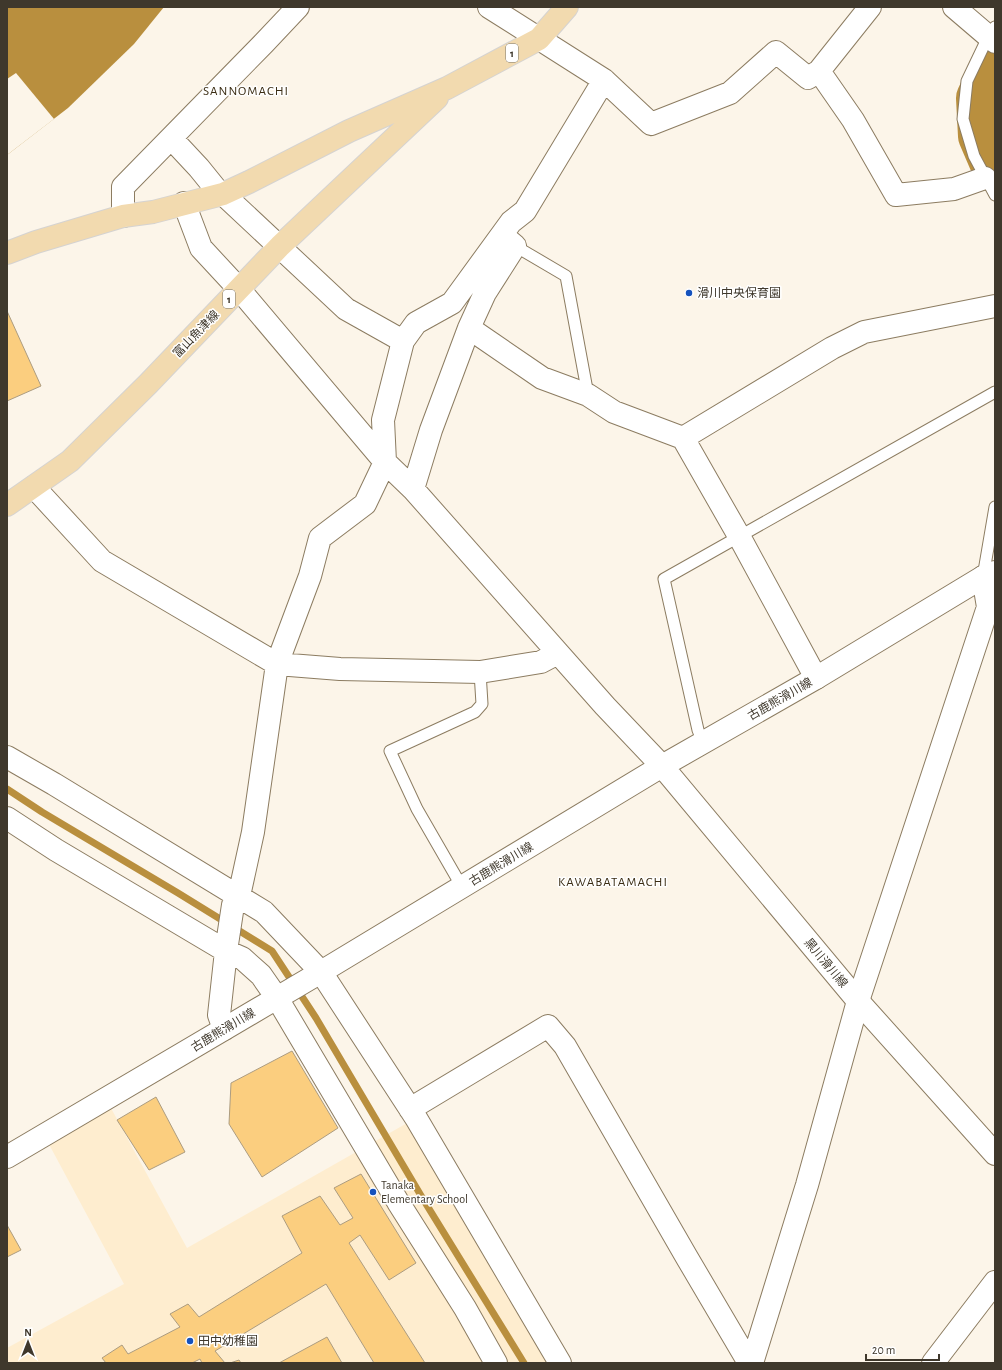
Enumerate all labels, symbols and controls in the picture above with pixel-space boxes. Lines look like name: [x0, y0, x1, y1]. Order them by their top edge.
road number: 1: [506, 44, 518, 62]
district label: SANNOMACHI: [203, 85, 289, 98]
place label: 滑川中央保育園: [697, 286, 781, 299]
marker: 滑川中央保育園: [684, 288, 694, 298]
road number: 1: [223, 290, 235, 308]
street label: 富山魚津線: [170, 308, 221, 360]
street label: 古鹿熊滑川線: [745, 675, 814, 722]
street label: 古鹿熊滑川線: [467, 839, 535, 888]
district label: KAWABATAMACHI: [558, 876, 668, 889]
street label: 黒川滑川線: [802, 936, 851, 990]
street label: 古鹿熊滑川線: [189, 1005, 257, 1054]
place label: Tanaka Elementary School: [381, 1179, 468, 1206]
marker: Tanaka Elementary School: [368, 1187, 378, 1197]
north arrow: [8, 1322, 48, 1362]
text: N: [24, 1327, 32, 1338]
place label: 田中幼稚園: [198, 1334, 258, 1347]
marker: 田中幼稚園: [185, 1336, 195, 1346]
scale bar: [866, 1336, 939, 1362]
text: 20 m: [872, 1344, 895, 1356]

